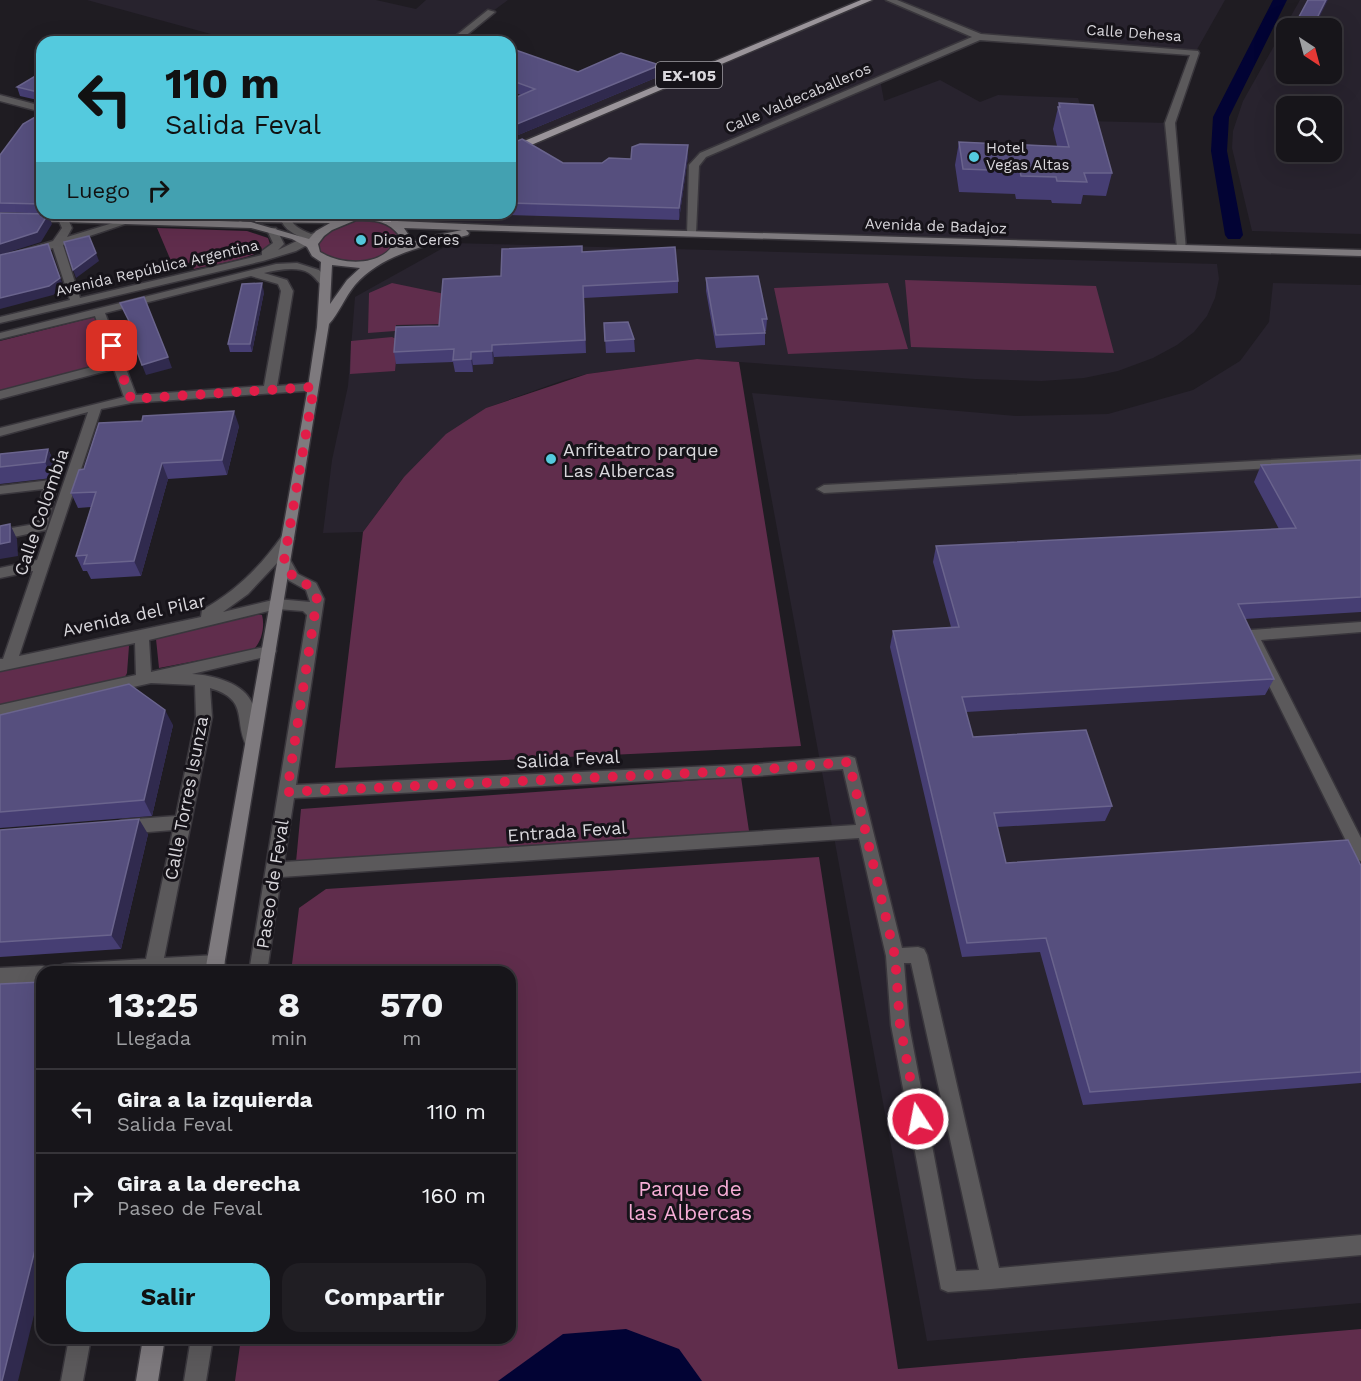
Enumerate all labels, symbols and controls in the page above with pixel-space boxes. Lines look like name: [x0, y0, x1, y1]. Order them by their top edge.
north arrow: [1276, 18, 1342, 84]
map controls: [1276, 18, 1342, 162]
street label: Calle Dehesa: [1086, 21, 1183, 45]
text: 110 m: [165, 59, 280, 108]
street label: Calle Valdecaballeros: [722, 59, 874, 137]
icon: left: [66, 60, 144, 138]
road number: EX-105: [656, 62, 722, 88]
button: search: [1276, 96, 1342, 162]
text: Salida Feval: [165, 109, 321, 141]
place label: Hotel Vegas Altas: [986, 139, 1070, 174]
marker: Hotel Vegas Altas: [967, 150, 981, 164]
icon: right: [142, 174, 175, 207]
text: Luego: [66, 178, 130, 203]
street label: Avenida de Badajoz: [865, 215, 1007, 237]
place label: Diosa Ceres: [373, 231, 459, 249]
marker: Diosa Ceres: [354, 233, 368, 247]
street label: Avenida República Argentina: [54, 236, 261, 300]
pin: [86, 320, 137, 371]
icon: arrive: [95, 329, 128, 362]
place label: Anfiteatro parque Las Albercas: [563, 439, 718, 481]
street label: Calle Colombia: [9, 446, 73, 578]
marker: Anfiteatro parque Las Albercas: [544, 452, 558, 466]
street label: Avenida del Pilar: [61, 590, 207, 640]
street label: Calle Torres Isunza: [160, 714, 212, 882]
street label: Salida Feval: [516, 746, 621, 772]
street label: Entrada Feval: [507, 816, 628, 846]
street label: Paseo de Feval: [251, 817, 293, 950]
text: 13:25: [108, 984, 198, 1026]
text: 8: [278, 984, 300, 1026]
text: 570: [380, 984, 444, 1026]
text: Llegada: [116, 1026, 191, 1050]
text: min: [271, 1026, 307, 1050]
text: m: [402, 1026, 421, 1050]
text: Gira a la izquierda: [117, 1087, 313, 1112]
position arrow: [886, 1087, 950, 1151]
icon: left: [66, 1095, 99, 1128]
text: 110 m: [427, 1099, 486, 1124]
text: Salida Feval: [117, 1112, 233, 1136]
text: Gira a la derecha: [117, 1171, 300, 1196]
park label: Parque de las Albercas: [628, 1176, 752, 1225]
icon: right: [66, 1179, 99, 1212]
text: 160 m: [422, 1183, 486, 1208]
text: Paseo de Feval: [117, 1196, 262, 1220]
button: Salir: [66, 1263, 270, 1332]
button: Compartir: [282, 1263, 486, 1332]

